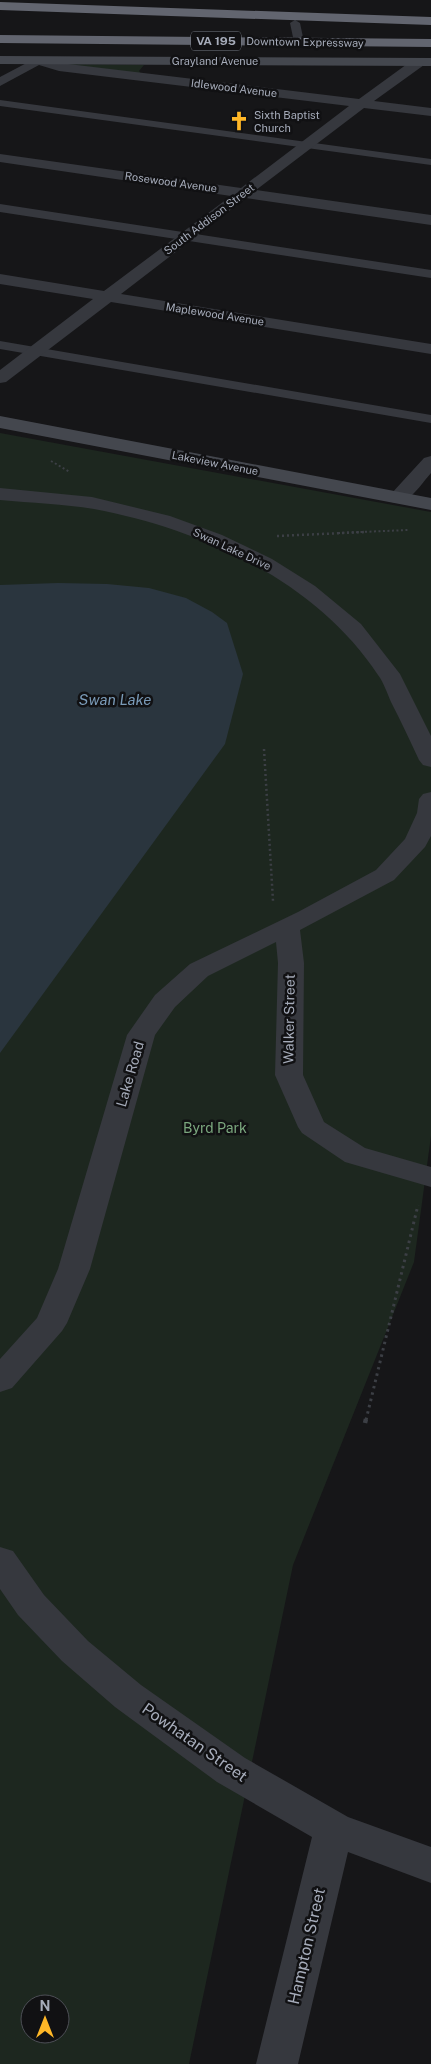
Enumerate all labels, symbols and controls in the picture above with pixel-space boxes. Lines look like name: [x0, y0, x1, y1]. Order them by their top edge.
road number: VA 195: [191, 31, 241, 50]
street label: Downtown Expressway: [246, 35, 364, 49]
street label: Grayland Avenue: [172, 55, 258, 67]
street label: Idlewood Avenue: [190, 77, 278, 99]
place label: Sixth Baptist Church: [254, 109, 320, 134]
church icon: Sixth Baptist Church: [228, 110, 250, 132]
street label: Rosewood Avenue: [124, 170, 218, 194]
street label: South Addison Street: [162, 181, 256, 257]
street label: Maplewood Avenue: [165, 300, 265, 328]
street label: Lakeview Avenue: [171, 449, 259, 477]
street label: Swan Lake Drive: [191, 526, 273, 572]
water label: Swan Lake: [79, 691, 151, 708]
street label: Walker Street: [280, 974, 298, 1064]
street label: Lake Road: [113, 1039, 147, 1109]
park label: Byrd Park: [183, 1120, 247, 1136]
street label: Powhatan Street: [138, 1699, 251, 1786]
street label: Hampton Street: [284, 1886, 329, 2006]
north arrow: [20, 1994, 70, 2044]
text: N: [40, 1998, 50, 2014]

